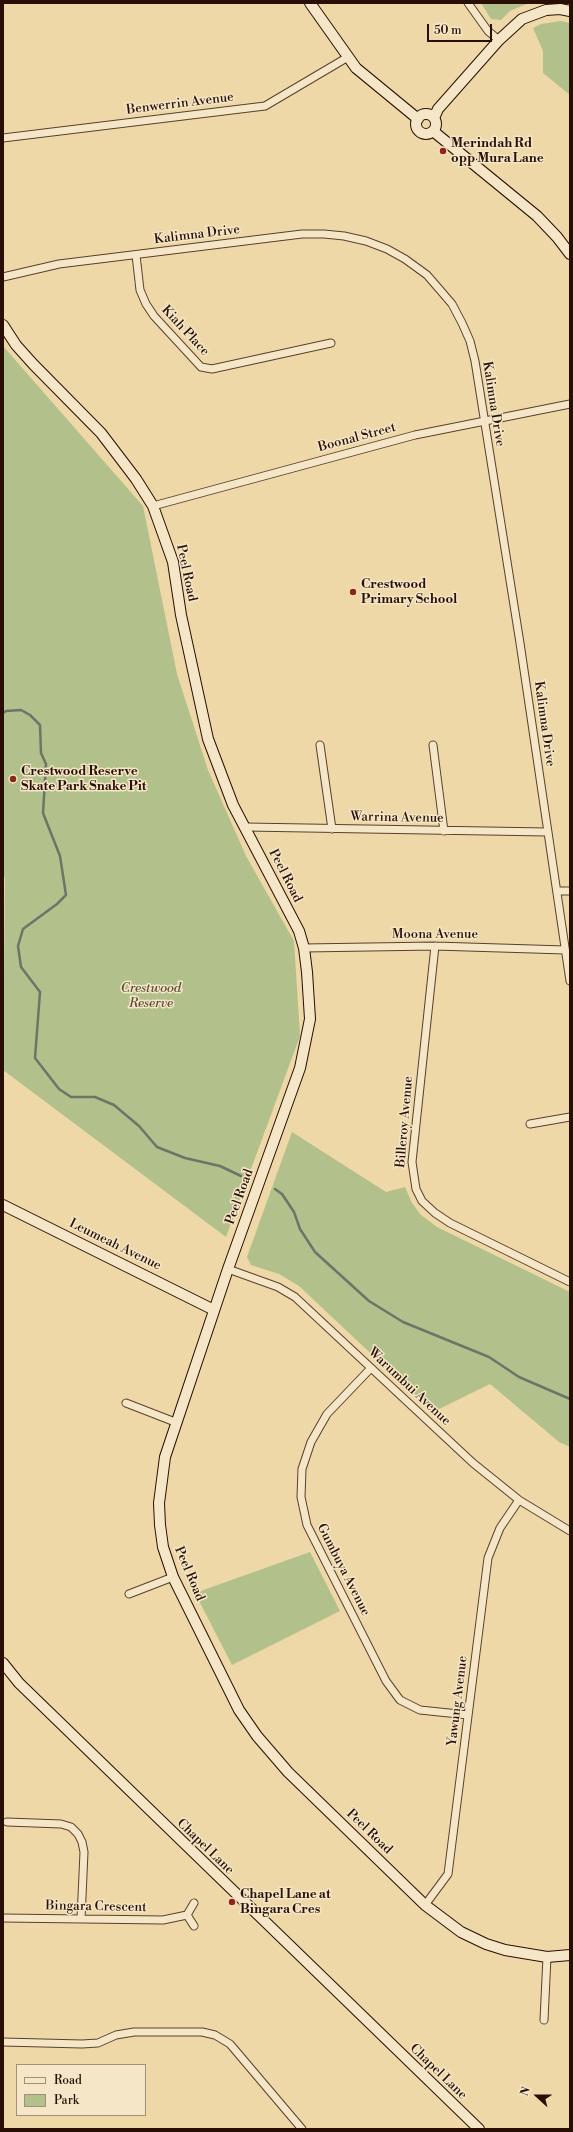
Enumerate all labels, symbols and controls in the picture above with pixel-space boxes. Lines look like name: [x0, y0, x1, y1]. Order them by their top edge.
scale bar: [429, 16, 494, 42]
text: 50 m: [434, 23, 462, 38]
street label: Benwerrin Avenue: [125, 90, 235, 118]
place label: Merindah Rd opp Mura Lane: [451, 136, 544, 167]
marker: Merindah Rd opp Mura Lane: [438, 146, 448, 156]
street label: Kalimna Drive: [153, 222, 241, 248]
street label: Kiah Place: [158, 303, 212, 359]
street label: Kalimna Drive: [479, 360, 507, 448]
street label: Boonal Street: [316, 420, 398, 456]
street label: Peel Road: [172, 543, 200, 603]
place label: Crestwood Primary School: [361, 577, 457, 608]
marker: Crestwood Primary School: [348, 587, 358, 597]
street label: Kalimna Drive: [530, 680, 558, 768]
place label: Crestwood Reserve Skate Park Snake Pit: [21, 764, 146, 795]
marker: Crestwood Reserve Skate Park Snake Pit: [8, 774, 18, 784]
street label: Warrina Avenue: [350, 809, 444, 827]
street label: Peel Road: [265, 847, 305, 905]
street label: Moona Avenue: [392, 927, 478, 943]
park label: Crestwood Reserve: [121, 981, 181, 1012]
street label: Billeroy Avenue: [393, 1075, 417, 1169]
street label: Peel Road: [223, 1167, 257, 1227]
street label: Leumeah Avenue: [66, 1216, 164, 1274]
street label: Warumbui Avenue: [365, 1345, 453, 1429]
street label: Gumbuya Avenue: [313, 1521, 373, 1619]
street label: Peel Road: [171, 1544, 207, 1604]
street label: Yawung Avenue: [445, 1655, 471, 1747]
street label: Peel Road: [343, 1806, 395, 1858]
street label: Chapel Lane: [173, 1816, 237, 1878]
place label: Chapel Lane at Bingara Cres: [240, 1887, 330, 1918]
marker: Chapel Lane at Bingara Cres: [227, 1897, 237, 1907]
street label: Bingara Crescent: [45, 1898, 147, 1916]
street label: Chapel Lane: [406, 2041, 470, 2103]
legend: [16, 2064, 146, 2116]
text: Road: [54, 2073, 82, 2088]
north arrow: [517, 2076, 557, 2116]
text: N: [518, 2085, 534, 2098]
text: Park: [54, 2093, 79, 2108]

